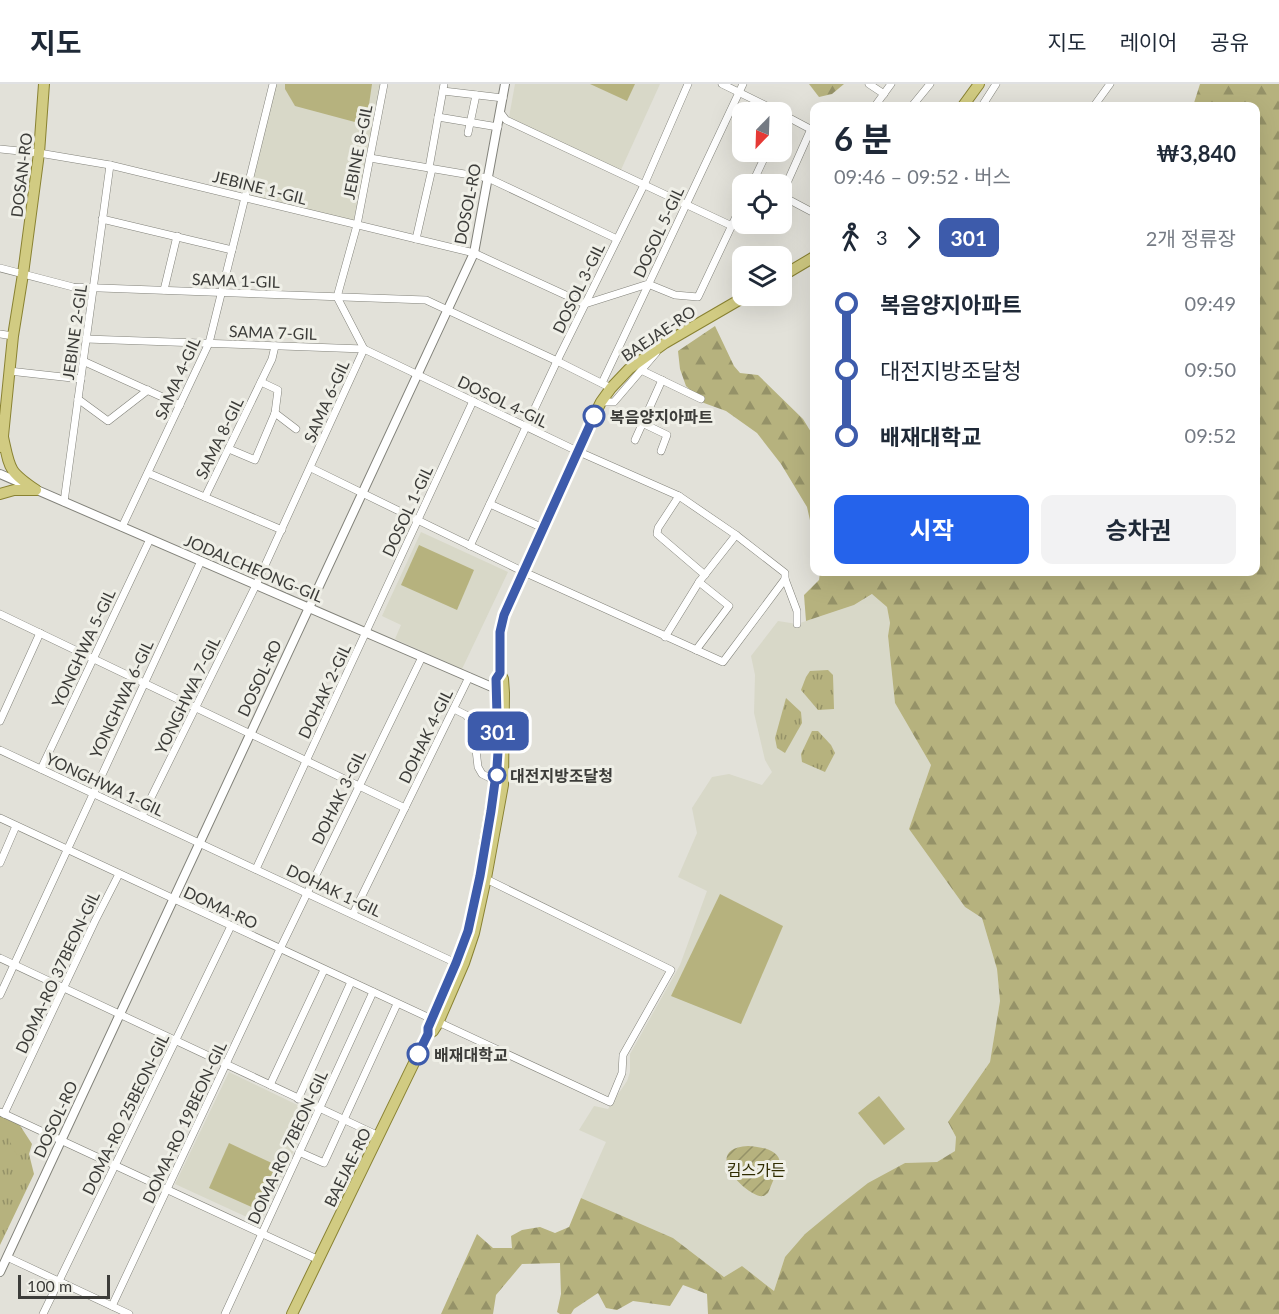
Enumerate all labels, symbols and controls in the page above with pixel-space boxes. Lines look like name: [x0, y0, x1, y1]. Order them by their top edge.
text: 지도: [30, 25, 82, 59]
text: 지도: [1048, 29, 1086, 54]
text: 레이어: [1119, 29, 1177, 54]
text: 공유: [1210, 29, 1249, 54]
north arrow: [732, 102, 792, 162]
map controls: [732, 102, 792, 306]
street label: JEBINE 8-GIL: [339, 103, 375, 201]
text: 6 분: [834, 118, 892, 158]
street label: DOSAN-RO: [6, 131, 36, 218]
text: ₩3,840: [1156, 140, 1236, 167]
street label: DOSOL-RO: [450, 162, 484, 246]
text: 09:46 – 09:52 · 버스: [834, 164, 1011, 188]
street label: JEBINE 1-GIL: [211, 166, 309, 208]
button: locate: [732, 174, 792, 234]
street label: DOSOL 5-GIL: [629, 184, 687, 280]
icon: walk: [834, 221, 867, 254]
icon: forward: [897, 221, 930, 254]
text: 3: [876, 225, 888, 249]
text: 301: [951, 225, 987, 250]
text: 2개 정류장: [1146, 226, 1236, 250]
street label: DOSOL 3-GIL: [548, 240, 608, 336]
button: layers: [732, 246, 792, 306]
street label: SAMA 1-GIL: [192, 269, 280, 291]
street label: JEBINE 2-GIL: [58, 283, 90, 381]
text: 복음양지아파트: [880, 291, 1022, 318]
text: 09:49: [1185, 291, 1236, 315]
street label: BAEJAE-RO: [617, 301, 699, 365]
street label: SAMA 7-GIL: [229, 321, 317, 343]
street label: SAMA 4-GIL: [150, 334, 204, 422]
street label: SAMA 6-GIL: [299, 357, 353, 445]
text: 대전지방조달청: [880, 357, 1022, 384]
text: 09:50: [1185, 357, 1236, 381]
street label: DOSOL 4-GIL: [455, 371, 551, 431]
street label: SAMA 8-GIL: [191, 394, 247, 482]
marker: 복음양지아파트: [583, 405, 605, 427]
place label: 복음양지아파트: [610, 407, 713, 426]
text: 배재대학교: [880, 423, 981, 450]
text: 09:52: [1185, 423, 1236, 447]
street label: DOSOL 1-GIL: [378, 463, 436, 559]
button: 시작: [834, 495, 1029, 564]
button: 승차권: [1041, 495, 1236, 564]
street label: JODALCHEONG-GIL: [182, 530, 326, 606]
street label: YONGHWA 5-GIL: [47, 586, 119, 710]
street label: YONGHWA 7-GIL: [150, 633, 224, 757]
street label: YONGHWA 6-GIL: [85, 637, 157, 761]
street label: DOSOL-RO: [233, 637, 285, 719]
street label: DOHAK 2-GIL: [294, 641, 354, 741]
street label: DOHAK 4-GIL: [394, 686, 456, 786]
line badge: 301: [464, 712, 532, 750]
text: 301: [480, 719, 516, 744]
street label: DOHAK 3-GIL: [307, 747, 369, 847]
street label: YONGHWA 1-GIL: [43, 748, 167, 820]
marker: 대전지방조달청: [488, 766, 506, 784]
place label: 대전지방조달청: [510, 766, 613, 785]
street label: DOHAK 1-GIL: [284, 860, 384, 920]
street label: DOMA-RO: [181, 882, 261, 932]
street label: DOMA-RO 37BEON-GIL: [11, 888, 103, 1056]
street label: DOMA-RO 25BEON-GIL: [78, 1030, 172, 1198]
street label: DOMA-RO 19BEON-GIL: [138, 1038, 230, 1206]
marker: 배재대학교: [407, 1043, 429, 1065]
place label: 배재대학교: [434, 1045, 508, 1064]
street label: DOMA-RO 7BEON-GIL: [243, 1067, 331, 1227]
street label: DOSOL-RO: [29, 1078, 81, 1160]
street label: BAEJAE-RO: [320, 1124, 374, 1210]
park label: 킴스가든: [727, 1160, 785, 1179]
scale bar: [18, 1272, 110, 1300]
text: 100 m: [27, 1276, 72, 1295]

